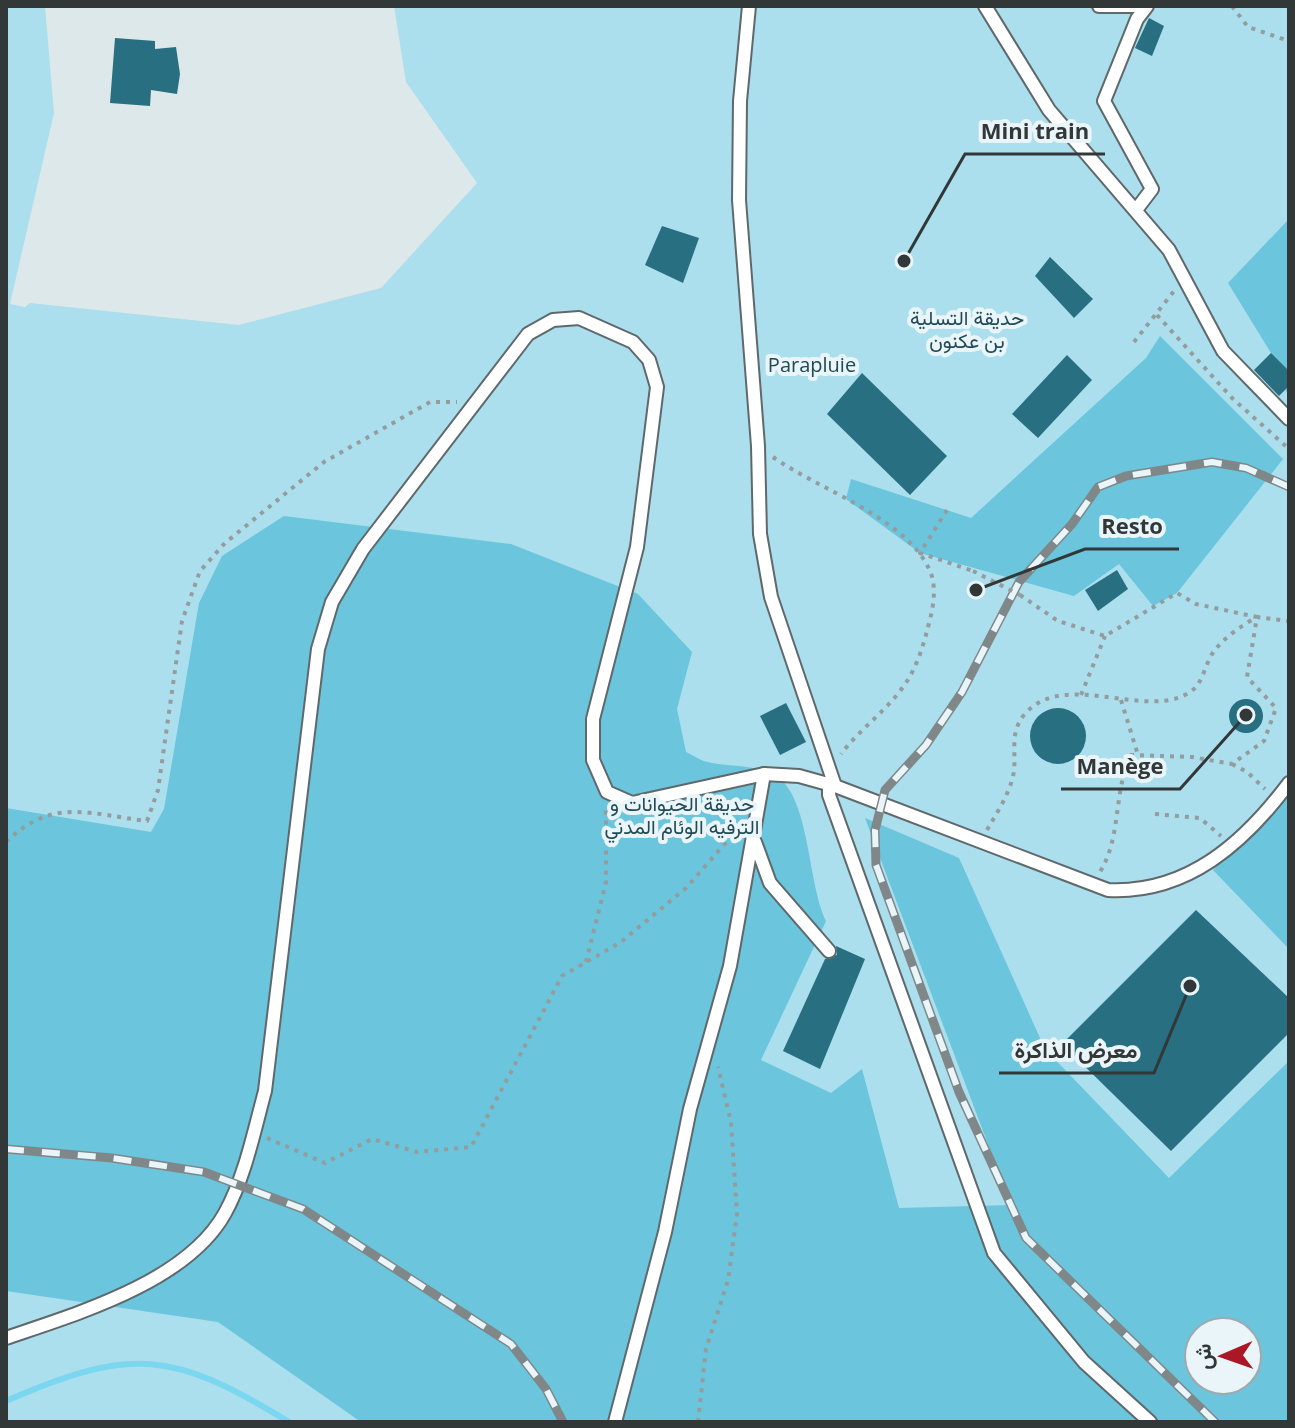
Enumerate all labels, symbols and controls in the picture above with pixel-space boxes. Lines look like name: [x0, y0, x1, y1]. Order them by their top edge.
callout: Mini train: [965, 108, 1105, 154]
text: Mini train: [981, 115, 1089, 145]
park label: حديقة التسلية بن عكنون: [910, 304, 1024, 354]
park label: Parapluie: [768, 351, 856, 378]
callout: Resto: [1085, 503, 1179, 549]
text: Resto: [1101, 510, 1163, 540]
callout: Manège: [1061, 743, 1180, 789]
text: Manège: [1077, 750, 1163, 780]
park label: حديقة الحيوانات و الترفيه الوئام المدني: [605, 790, 759, 844]
callout: معرض الذاكرة: [999, 1027, 1154, 1073]
text: معرض الذاكرة: [1015, 1034, 1137, 1064]
north arrow: [1183, 1316, 1263, 1396]
text: ش: [1187, 1343, 1217, 1370]

